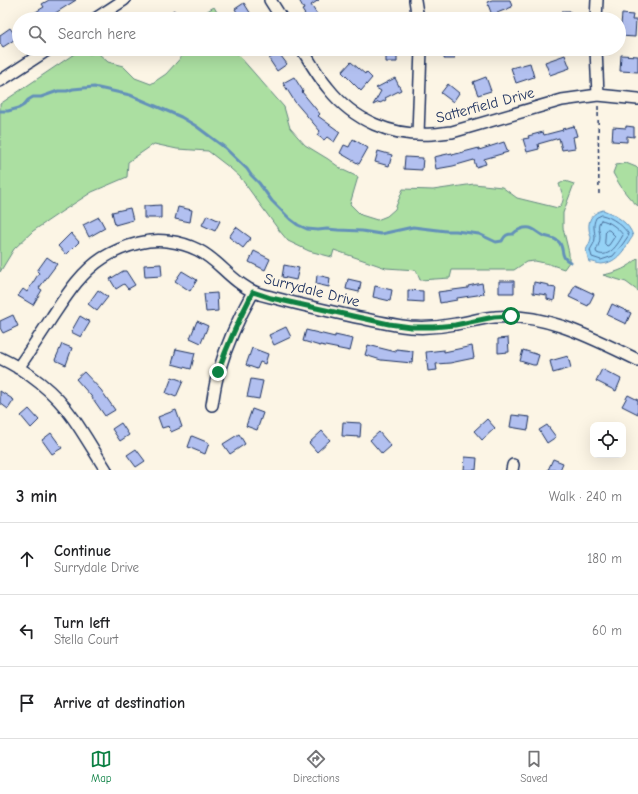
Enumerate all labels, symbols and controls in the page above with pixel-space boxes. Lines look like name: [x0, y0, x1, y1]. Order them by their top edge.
search box: [12, 12, 626, 56]
icon: search: [26, 23, 48, 45]
text: Search here: [58, 25, 136, 43]
street label: Satterfield Drive: [434, 83, 537, 127]
street label: Surrydale Drive: [262, 269, 362, 311]
route start: [502, 307, 520, 325]
route end: [209, 363, 227, 381]
map controls: [590, 422, 626, 458]
button: locate: [590, 422, 626, 458]
text: 3 min: [16, 487, 57, 506]
text: Walk · 240 m: [549, 489, 622, 504]
text: Continue: [54, 542, 111, 560]
icon: ahead: [16, 548, 38, 570]
text: 180 m: [587, 551, 622, 566]
text: Surrydale Drive: [54, 560, 139, 575]
text: Turn left: [54, 614, 110, 632]
icon: left: [16, 620, 38, 642]
text: 60 m: [592, 623, 622, 638]
text: Stella Court: [54, 632, 118, 647]
icon: arrive: [16, 692, 38, 714]
text: Arrive at destination: [54, 694, 185, 712]
tab: Map: [90, 748, 112, 785]
tab: Directions: [293, 748, 340, 785]
tab: Saved: [520, 748, 548, 785]

